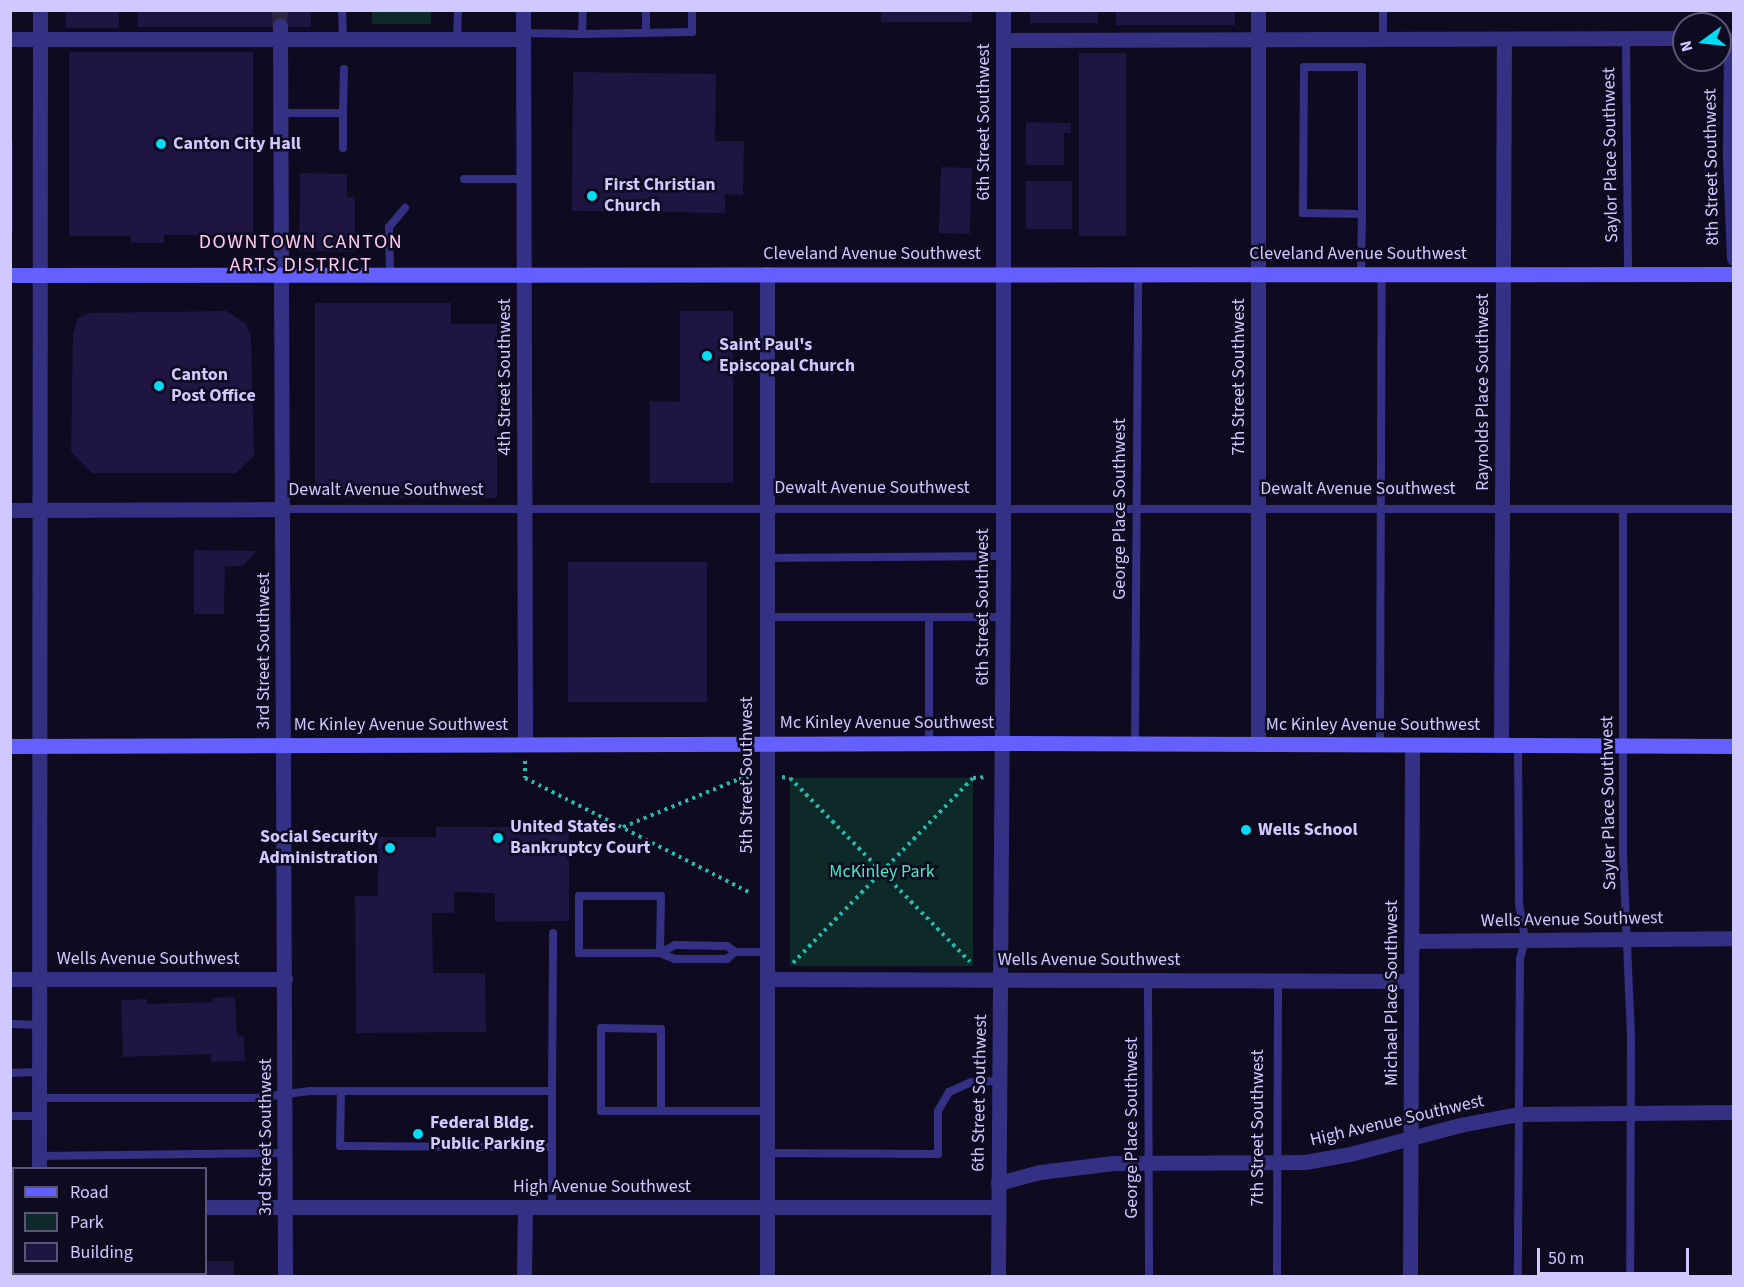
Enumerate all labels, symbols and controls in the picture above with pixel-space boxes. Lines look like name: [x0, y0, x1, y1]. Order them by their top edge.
north arrow: [1672, 12, 1732, 72]
text: N: [1675, 38, 1699, 54]
street label: 6th Street Southwest: [973, 43, 995, 201]
street label: Saylor Place Southwest: [1599, 67, 1623, 243]
street label: 8th Street Southwest: [1700, 88, 1724, 246]
place label: Canton City Hall: [173, 133, 301, 155]
marker: Canton City Hall: [154, 137, 168, 151]
place label: First Christian Church: [604, 175, 716, 218]
marker: First Christian Church: [585, 189, 599, 203]
district label: DOWNTOWN CANTON ARTS DISTRICT: [199, 231, 403, 278]
street label: Cleveland Avenue Southwest: [763, 243, 981, 265]
street label: Cleveland Avenue Southwest: [1249, 243, 1467, 265]
street label: Raynolds Place Southwest: [1472, 293, 1494, 491]
street label: 4th Street Southwest: [494, 298, 516, 456]
street label: 7th Street Southwest: [1228, 298, 1250, 456]
place label: Saint Paul's Episcopal Church: [719, 335, 855, 378]
marker: Saint Paul's Episcopal Church: [700, 349, 714, 363]
place label: Canton Post Office: [171, 365, 256, 407]
marker: Canton Post Office: [152, 379, 166, 393]
street label: George Place Southwest: [1109, 418, 1131, 600]
street label: Dewalt Avenue Southwest: [774, 477, 970, 499]
street label: Dewalt Avenue Southwest: [1260, 478, 1456, 500]
street label: Dewalt Avenue Southwest: [288, 479, 484, 501]
street label: 6th Street Southwest: [972, 528, 994, 686]
street label: 3rd Street Southwest: [253, 572, 275, 730]
street label: 5th Street Southwest: [736, 696, 758, 854]
street label: Mc Kinley Avenue Southwest: [780, 712, 994, 734]
street label: Mc Kinley Avenue Southwest: [294, 714, 508, 736]
street label: Mc Kinley Avenue Southwest: [1266, 714, 1480, 736]
street label: Sayler Place Southwest: [1597, 715, 1621, 891]
place label: United States Bankruptcy Court: [510, 817, 651, 860]
place label: Wells School: [1258, 819, 1358, 841]
marker: Wells School: [1239, 823, 1253, 837]
place label: Social Security Administration: [259, 827, 378, 870]
marker: United States Bankruptcy Court: [491, 831, 505, 845]
marker: Social Security Administration: [383, 841, 397, 855]
park label: McKinley Park: [829, 861, 935, 883]
street label: Michael Place Southwest: [1381, 900, 1403, 1086]
street label: Wells Avenue Southwest: [1481, 908, 1663, 932]
street label: Wells Avenue Southwest: [57, 948, 239, 970]
street label: Wells Avenue Southwest: [998, 949, 1180, 971]
street label: 6th Street Southwest: [968, 1014, 992, 1172]
street label: George Place Southwest: [1121, 1037, 1143, 1219]
street label: 7th Street Southwest: [1247, 1049, 1269, 1207]
street label: 3rd Street Southwest: [255, 1058, 277, 1216]
street label: High Avenue Southwest: [1308, 1090, 1486, 1152]
place label: Federal Bldg. Public Parking: [430, 1113, 545, 1156]
marker: Federal Bldg. Public Parking: [411, 1127, 425, 1141]
legend: [12, 1167, 207, 1275]
street label: High Avenue Southwest: [513, 1176, 691, 1198]
text: Road: [70, 1180, 109, 1205]
text: Park: [70, 1210, 104, 1235]
scale bar: [1540, 1236, 1692, 1274]
text: Building: [70, 1240, 133, 1265]
text: 50 m: [1548, 1246, 1584, 1271]

